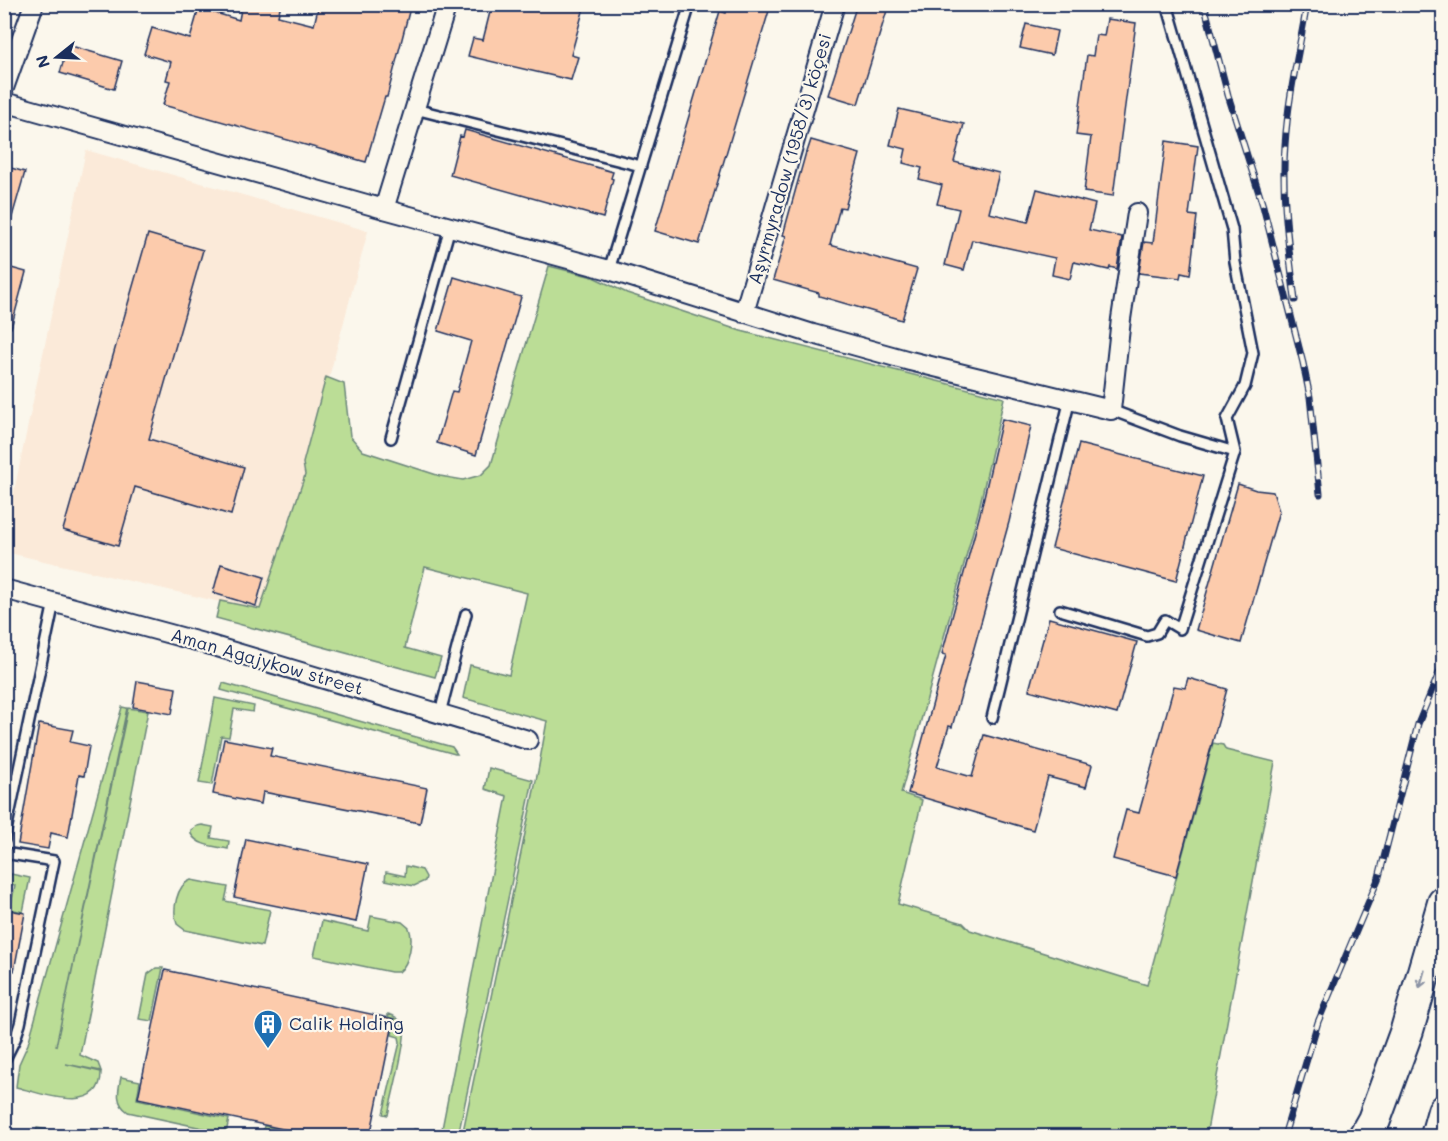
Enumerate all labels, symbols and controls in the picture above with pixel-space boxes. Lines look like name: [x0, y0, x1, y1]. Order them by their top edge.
north arrow: [27, 27, 87, 87]
street label: Aşyrmyradow (1958/3) köçesi: [742, 31, 836, 287]
text: N: [30, 53, 54, 71]
street label: Aman Agajykow street: [168, 622, 366, 700]
one-way arrow: [1416, 970, 1427, 989]
building icon: Calik Holding: [252, 1008, 284, 1050]
place label: Calik Holding: [289, 1011, 404, 1035]

